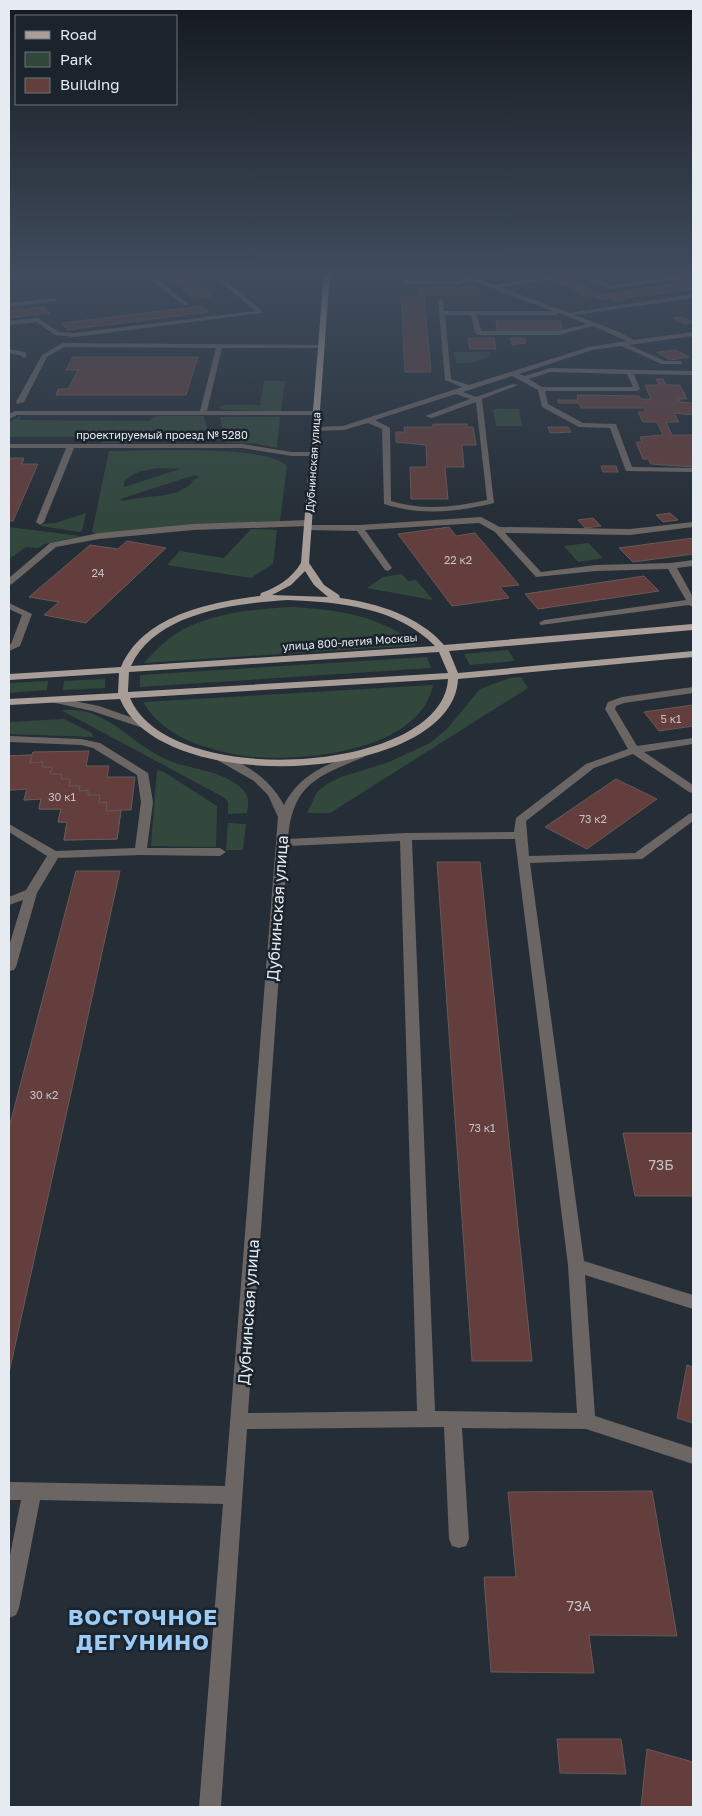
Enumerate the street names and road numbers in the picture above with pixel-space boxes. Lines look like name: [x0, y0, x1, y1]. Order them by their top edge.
street label: Дубнинская улица: [303, 411, 322, 512]
street label: проектируемый проезд № 5280: [76, 428, 248, 441]
street label: улица 800-летия Москвы: [282, 630, 418, 653]
street label: Дубнинская улица: [262, 835, 292, 981]
street label: Дубнинская улица: [233, 1239, 263, 1385]

